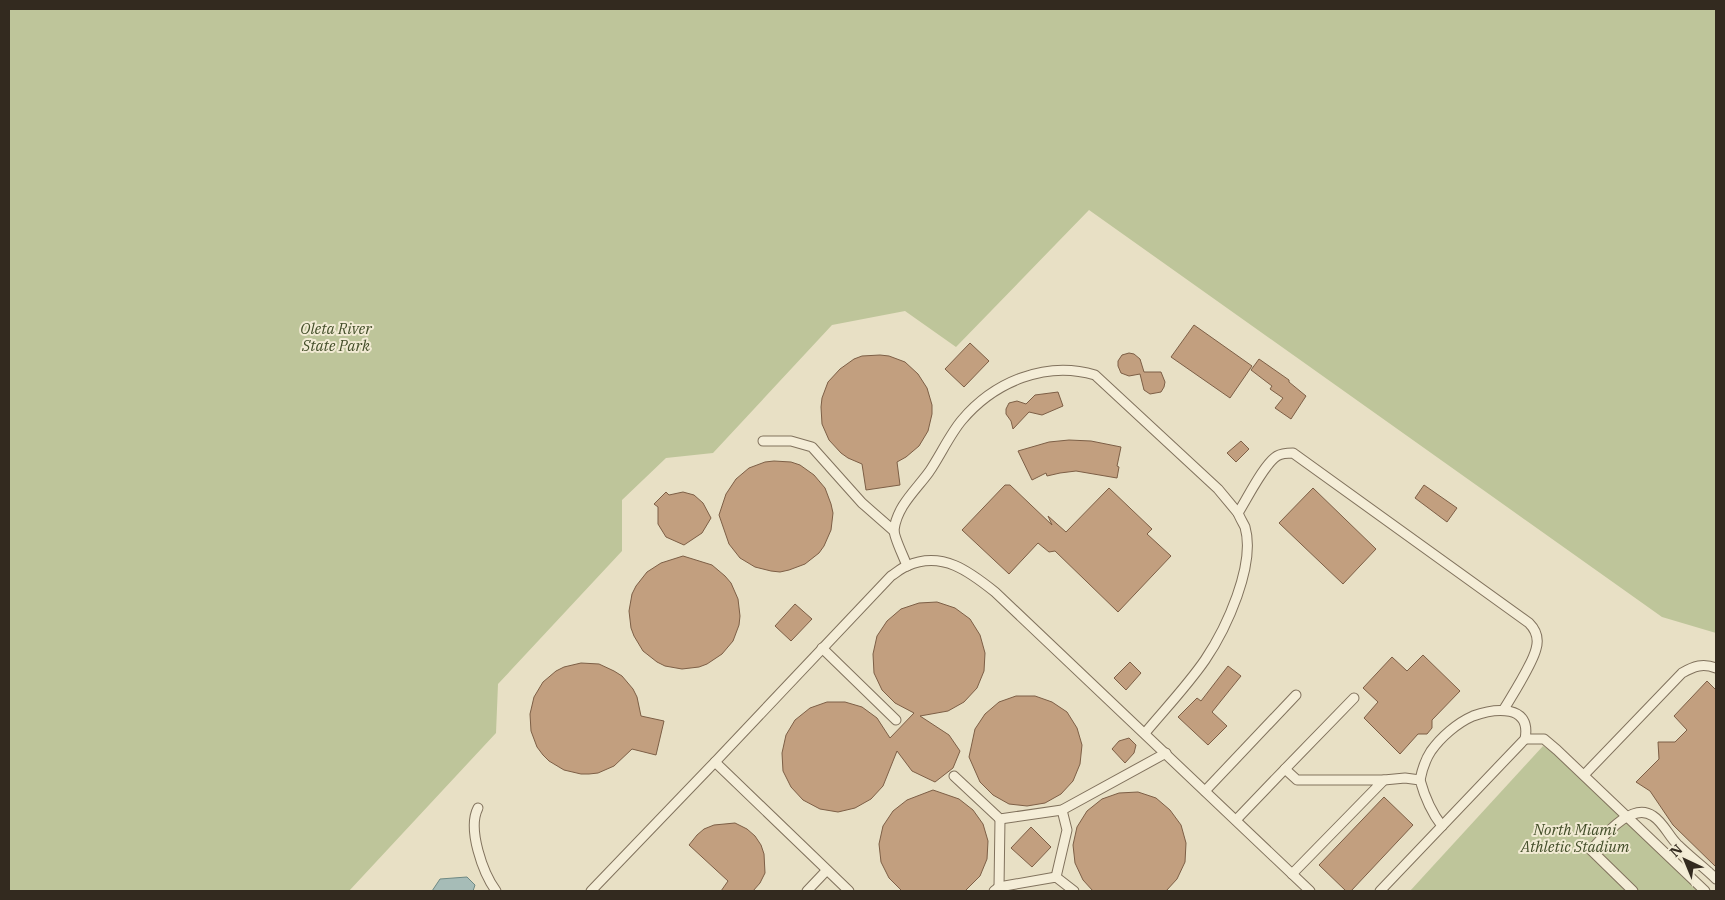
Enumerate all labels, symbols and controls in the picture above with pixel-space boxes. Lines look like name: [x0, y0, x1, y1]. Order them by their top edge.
park label: Oleta River State Park: [300, 319, 372, 355]
park label: North Miami Athletic Stadium: [1520, 820, 1630, 856]
north arrow: [1660, 835, 1710, 885]
text: N: [1666, 840, 1686, 861]

